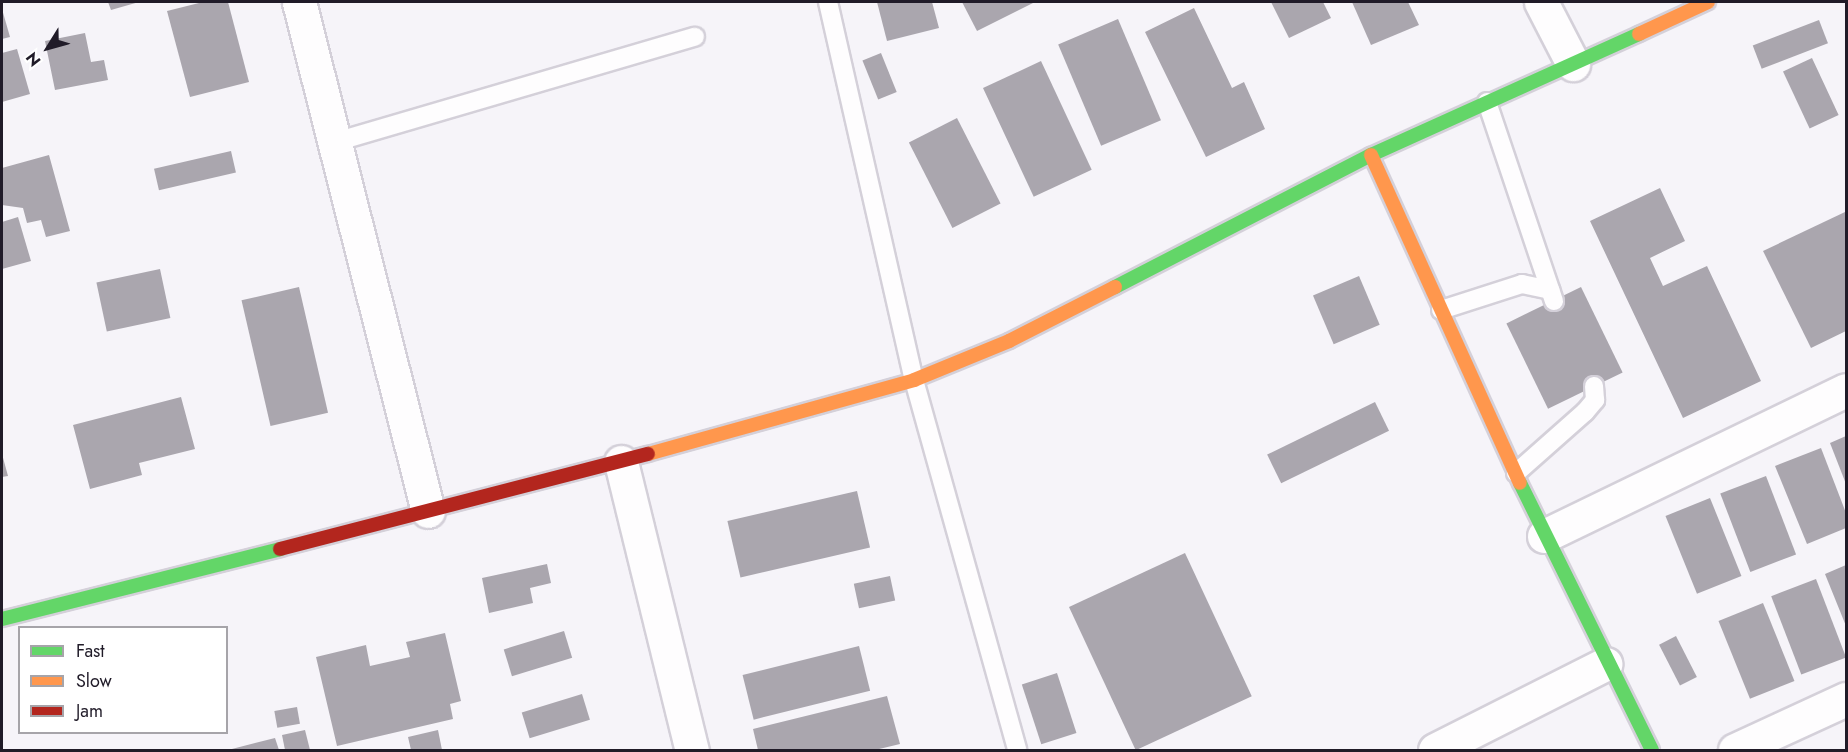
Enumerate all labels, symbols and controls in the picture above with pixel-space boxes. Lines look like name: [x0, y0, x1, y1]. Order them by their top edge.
north arrow: [18, 18, 78, 78]
text: N: [20, 47, 46, 71]
legend: [18, 626, 228, 734]
text: Fast: [76, 638, 105, 664]
text: Slow: [76, 668, 112, 694]
text: Jam: [76, 698, 103, 724]

